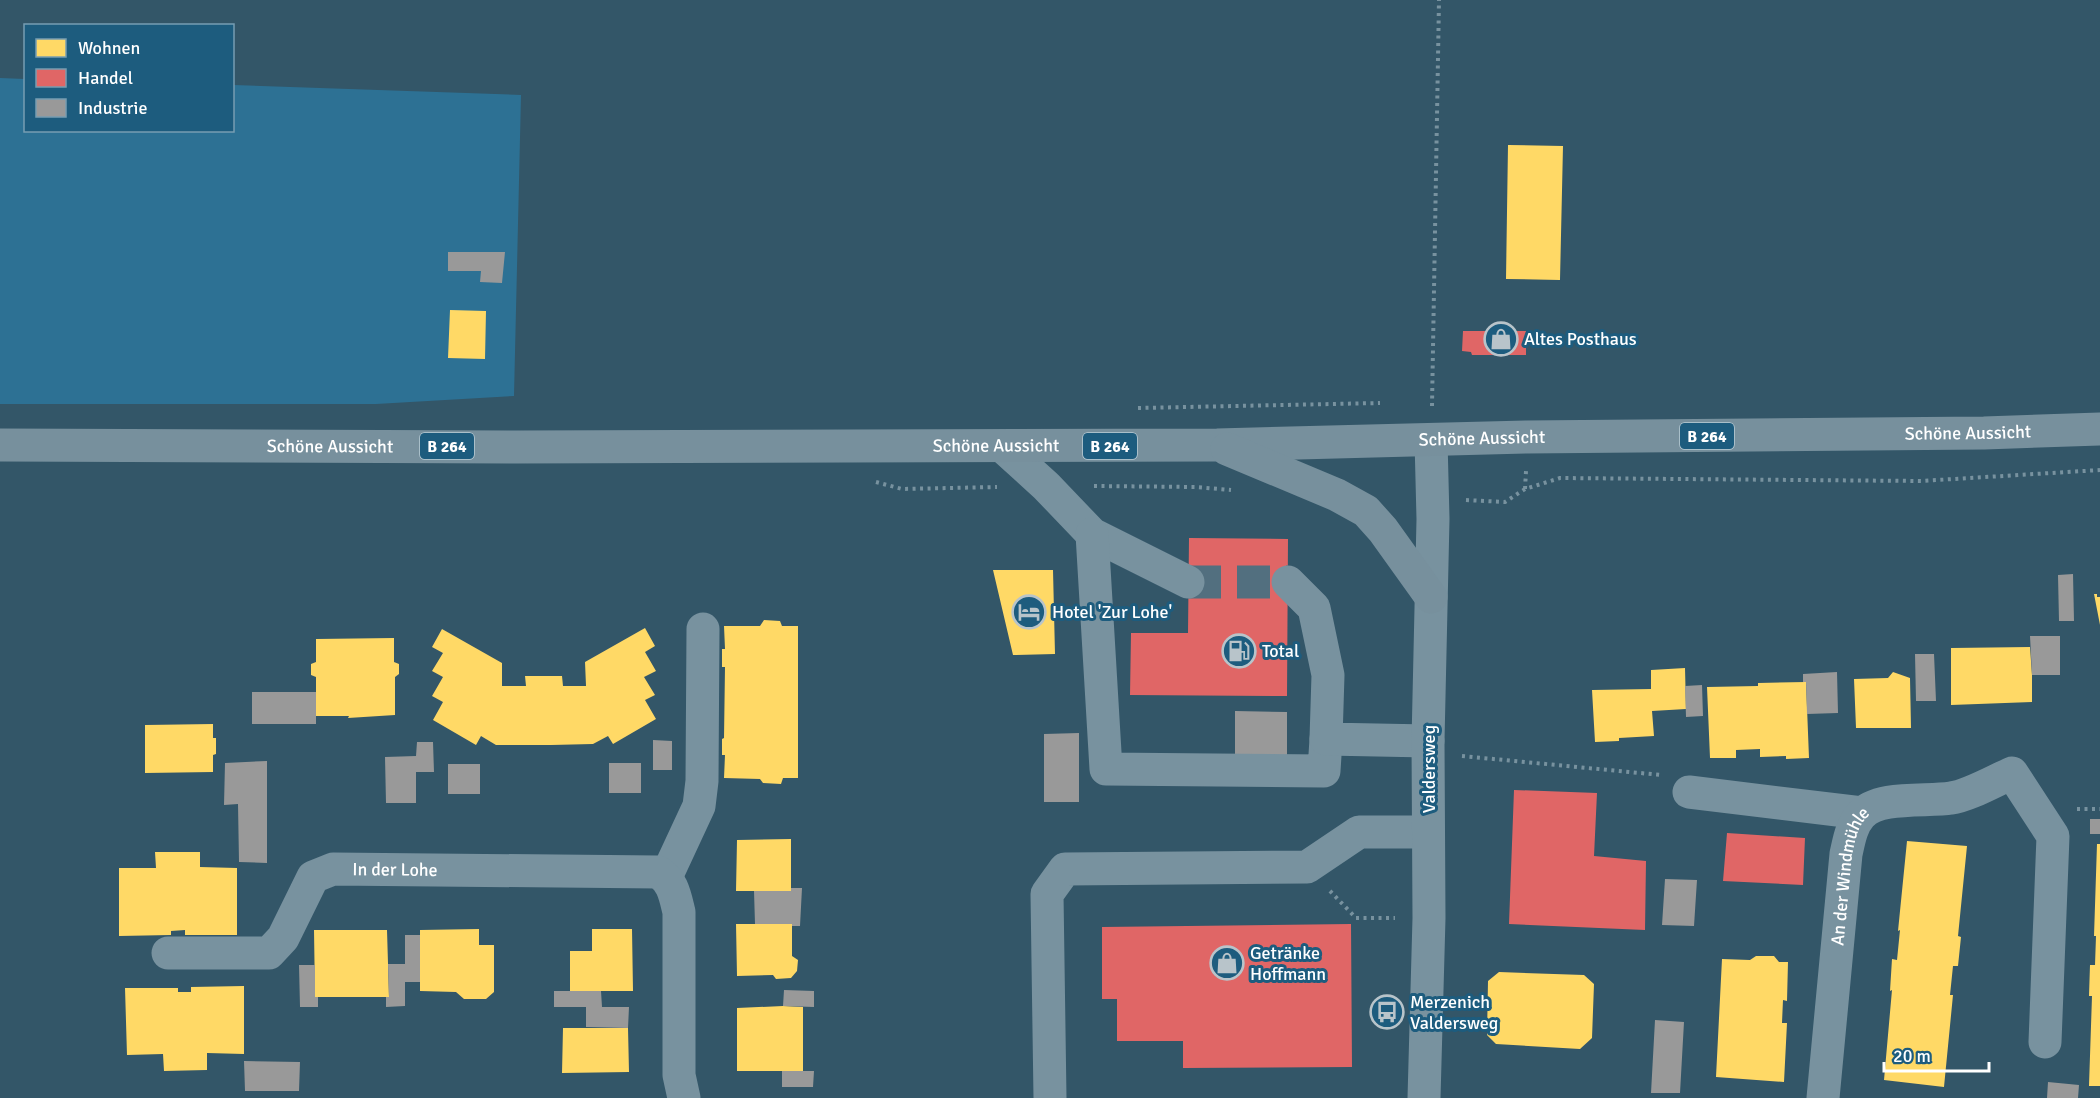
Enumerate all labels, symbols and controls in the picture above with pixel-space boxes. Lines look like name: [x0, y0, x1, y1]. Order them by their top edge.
legend: [24, 24, 234, 132]
text: Wohnen: [78, 37, 140, 59]
text: Handel: [78, 67, 133, 89]
text: Industrie: [78, 97, 148, 119]
shop icon: Altes Posthaus: [1483, 321, 1519, 357]
place label: Altes Posthaus: [1524, 328, 1637, 350]
street label: Schöne Aussicht: [1905, 420, 2031, 445]
road number: B 264: [1680, 423, 1734, 449]
street label: Schöne Aussicht: [1418, 426, 1545, 451]
road number: B 264: [420, 433, 474, 459]
road number: B 264: [1083, 433, 1137, 459]
street label: Schöne Aussicht: [933, 434, 1059, 457]
street label: Schöne Aussicht: [267, 435, 393, 458]
hotel icon: Hotel 'Zur Lohe': [1011, 594, 1047, 630]
place label: Hotel 'Zur Lohe': [1052, 601, 1172, 623]
fuel station icon: Total: [1221, 633, 1257, 669]
place label: Total: [1262, 640, 1299, 662]
street label: Valdersweg: [1418, 725, 1440, 813]
street label: An der Windmühle: [1826, 802, 1874, 947]
street label: In der Lohe: [352, 858, 438, 881]
place label: Getränke Hoffmann: [1250, 942, 1326, 985]
shop icon: Getränke Hoffmann: [1209, 945, 1245, 981]
place label: Merzenich Valdersweg: [1410, 991, 1498, 1034]
bus stop icon: Merzenich Valdersweg: [1369, 994, 1405, 1030]
scale bar: [1884, 1035, 1989, 1073]
text: 20 m: [1893, 1045, 1931, 1067]

